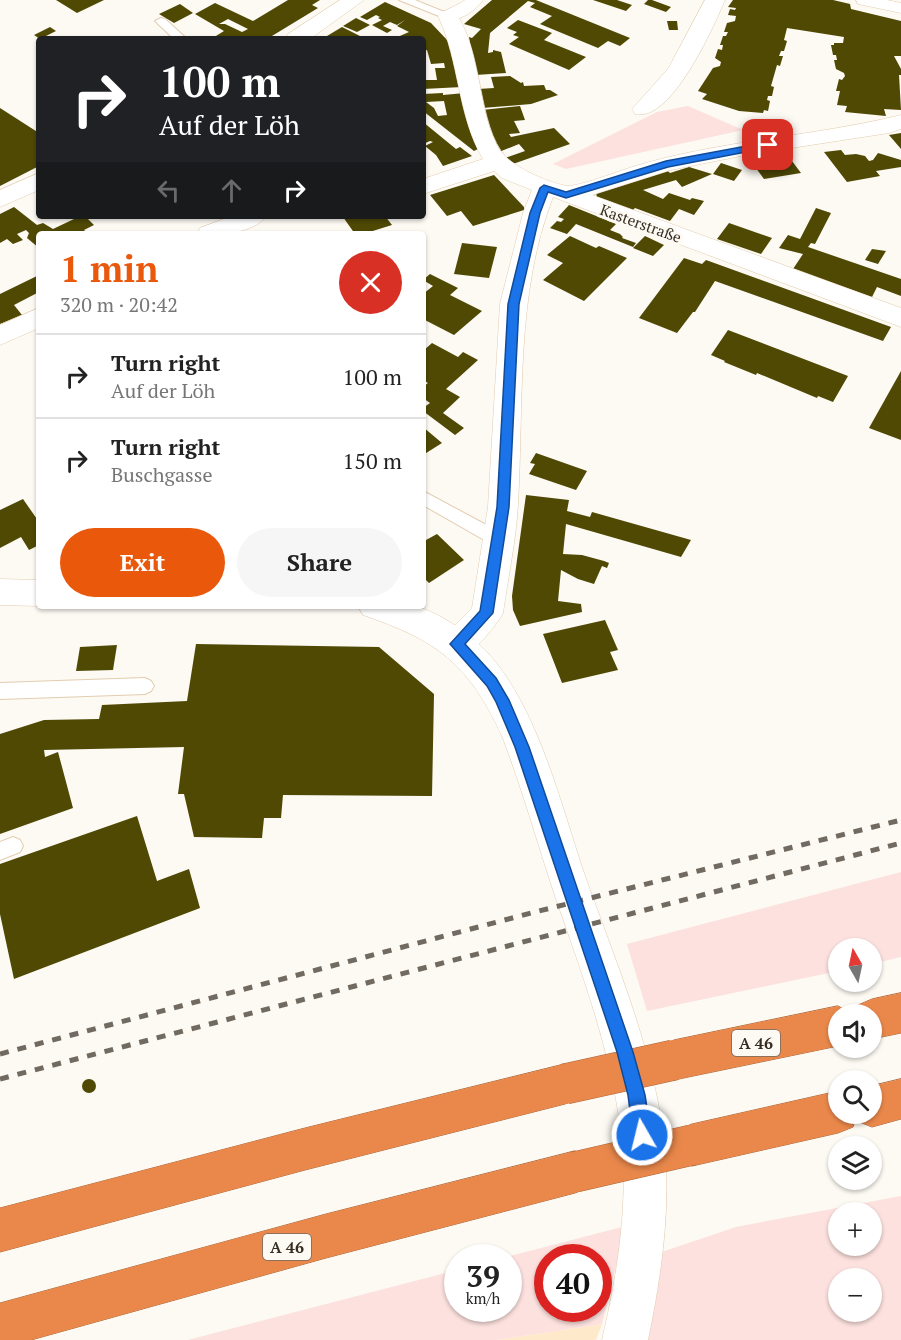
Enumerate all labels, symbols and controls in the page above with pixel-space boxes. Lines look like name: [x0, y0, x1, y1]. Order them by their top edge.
text: 100 m: [159, 53, 280, 109]
icon: right: [60, 60, 138, 138]
text: Auf der Löh: [159, 107, 300, 143]
pin: [742, 119, 793, 170]
icon: arrive: [751, 128, 784, 161]
icon: left: [152, 174, 185, 207]
icon: ahead: [215, 174, 248, 207]
icon: right: [278, 174, 311, 207]
street label: Kasterstraße: [598, 199, 684, 247]
text: 1 min: [60, 245, 158, 292]
button: close: [339, 251, 402, 314]
text: 320 m · 20:42: [60, 291, 178, 318]
text: Turn right: [111, 348, 220, 377]
icon: right: [60, 360, 93, 393]
text: 100 m: [342, 362, 402, 391]
text: Auf der Löh: [111, 377, 215, 404]
text: Turn right: [111, 432, 220, 461]
icon: right: [60, 444, 93, 477]
text: 150 m: [342, 446, 402, 475]
text: Buschgasse: [111, 461, 213, 488]
button: Exit: [60, 528, 225, 597]
button: Share: [237, 528, 402, 597]
north arrow: [828, 938, 882, 992]
map controls: [828, 938, 882, 1322]
button: sound: [828, 1004, 882, 1058]
road number: A 46: [732, 1030, 780, 1056]
button: search: [828, 1070, 882, 1124]
position arrow: [610, 1103, 674, 1167]
button: layers: [828, 1136, 882, 1190]
button: +: [828, 1202, 882, 1256]
road number: A 46: [263, 1234, 311, 1260]
speed limit sign: 40: [534, 1244, 612, 1322]
text: 39: [466, 1256, 500, 1296]
button: −: [828, 1268, 882, 1322]
text: km/h: [466, 1288, 500, 1308]

